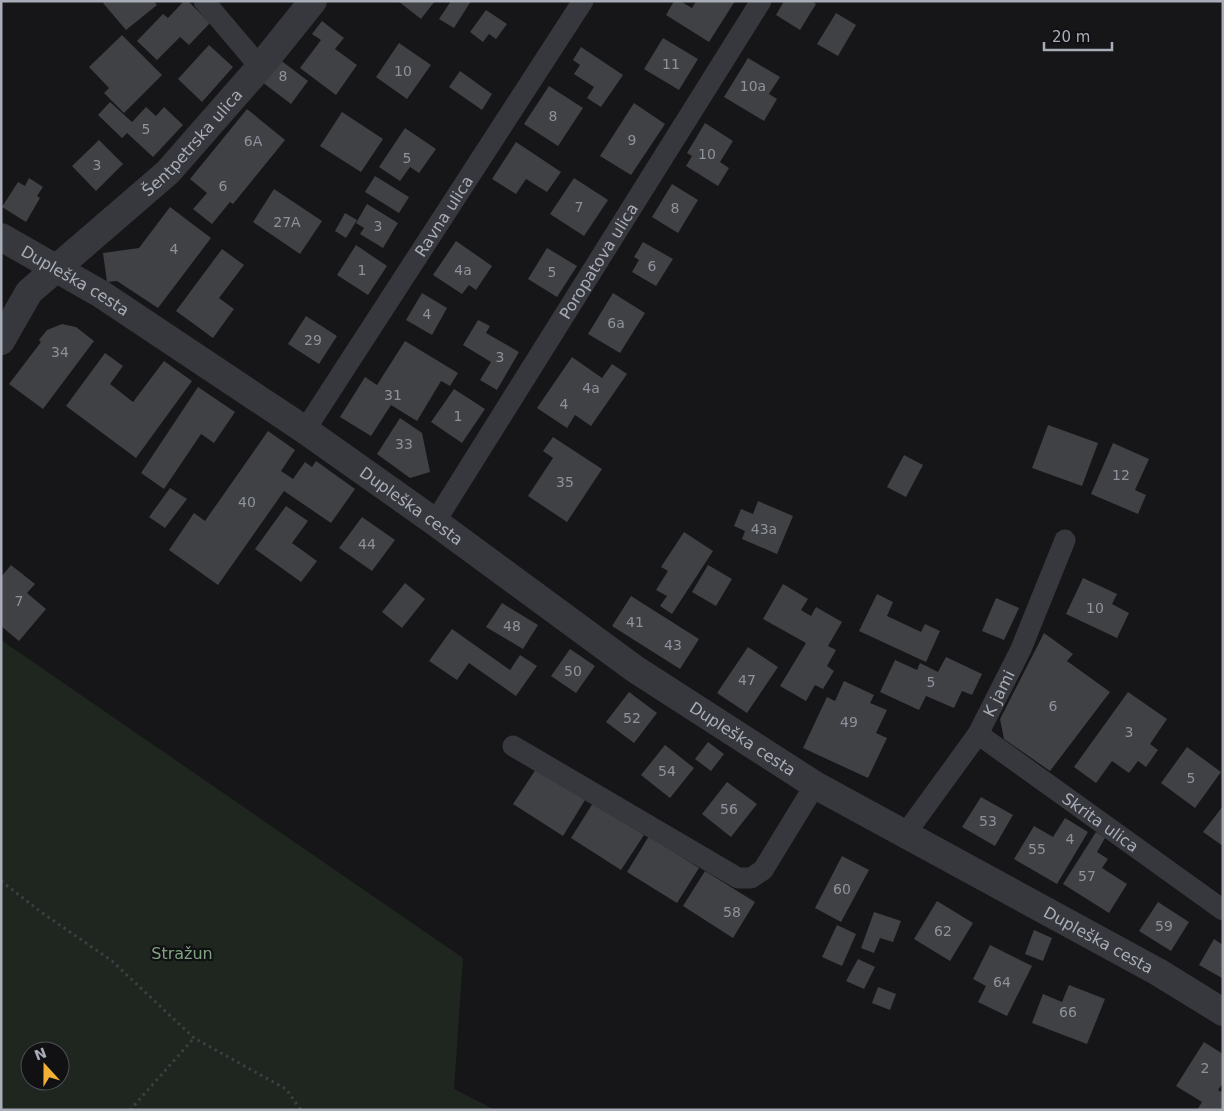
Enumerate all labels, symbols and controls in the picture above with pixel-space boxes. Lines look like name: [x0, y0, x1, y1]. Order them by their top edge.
scale bar: [1044, 20, 1112, 52]
text: 20 m: [1052, 28, 1090, 46]
house number: 11: [662, 56, 680, 72]
house number: 10: [394, 63, 412, 79]
house number: 8: [279, 68, 287, 84]
house number: 10a: [740, 78, 766, 94]
street label: Šentpetrska ulica: [138, 85, 246, 200]
house number: 8: [549, 108, 557, 124]
house number: 5: [142, 121, 150, 137]
house number: 9: [628, 132, 636, 148]
house number: 6A: [244, 133, 263, 149]
house number: 10: [698, 146, 716, 162]
house number: 5: [403, 150, 411, 166]
house number: 3: [93, 157, 101, 173]
street label: Ravna ulica: [411, 172, 477, 260]
house number: 6: [219, 178, 228, 194]
house number: 7: [575, 199, 583, 215]
street label: Poropatova ulica: [555, 200, 642, 323]
house number: 8: [671, 200, 679, 216]
house number: 27A: [273, 214, 301, 230]
house number: 3: [374, 218, 382, 234]
house number: 4: [170, 241, 179, 257]
street label: Dupleška cesta: [18, 242, 133, 320]
house number: 6: [648, 258, 657, 274]
house number: 1: [358, 262, 366, 278]
house number: 4a: [454, 262, 472, 278]
house number: 5: [548, 264, 556, 280]
house number: 4: [423, 306, 432, 322]
house number: 6a: [607, 315, 625, 331]
house number: 29: [304, 332, 322, 348]
house number: 34: [51, 344, 69, 360]
house number: 3: [496, 349, 504, 365]
house number: 4a: [582, 380, 600, 396]
house number: 31: [384, 387, 402, 403]
house number: 4: [560, 396, 569, 412]
house number: 1: [454, 408, 462, 424]
house number: 33: [395, 436, 413, 452]
street label: Dupleška cesta: [356, 463, 467, 549]
house number: 12: [1112, 467, 1130, 483]
house number: 35: [556, 474, 574, 490]
house number: 40: [238, 494, 256, 510]
house number: 43a: [751, 521, 777, 537]
house number: 44: [358, 536, 376, 552]
house number: 7: [15, 593, 23, 609]
house number: 10: [1086, 600, 1104, 616]
house number: 41: [626, 614, 644, 630]
house number: 48: [503, 618, 521, 634]
house number: 43: [664, 637, 682, 653]
house number: 50: [564, 663, 582, 679]
street label: K jami: [979, 667, 1019, 720]
house number: 47: [738, 672, 756, 688]
house number: 5: [927, 674, 935, 690]
street label: Dupleška cesta: [686, 698, 799, 780]
house number: 6: [1049, 698, 1058, 714]
house number: 52: [623, 710, 641, 726]
house number: 49: [840, 714, 858, 730]
house number: 3: [1125, 724, 1133, 740]
house number: 54: [658, 763, 676, 779]
house number: 5: [1187, 770, 1195, 786]
street label: Skrita ulica: [1059, 789, 1142, 856]
house number: 56: [720, 801, 738, 817]
house number: 53: [979, 813, 997, 829]
house number: 4: [1066, 831, 1075, 847]
house number: 55: [1028, 841, 1046, 857]
house number: 57: [1078, 868, 1096, 884]
house number: 60: [833, 881, 851, 897]
street label: Dupleška cesta: [1040, 903, 1157, 978]
house number: 58: [723, 904, 741, 920]
house number: 59: [1155, 918, 1173, 934]
house number: 62: [934, 923, 952, 939]
park label: Stražun: [151, 944, 213, 963]
house number: 64: [993, 974, 1011, 990]
house number: 66: [1059, 1004, 1077, 1020]
north arrow: [20, 1041, 70, 1091]
text: N: [32, 1044, 49, 1063]
house number: 2: [1201, 1060, 1209, 1076]

